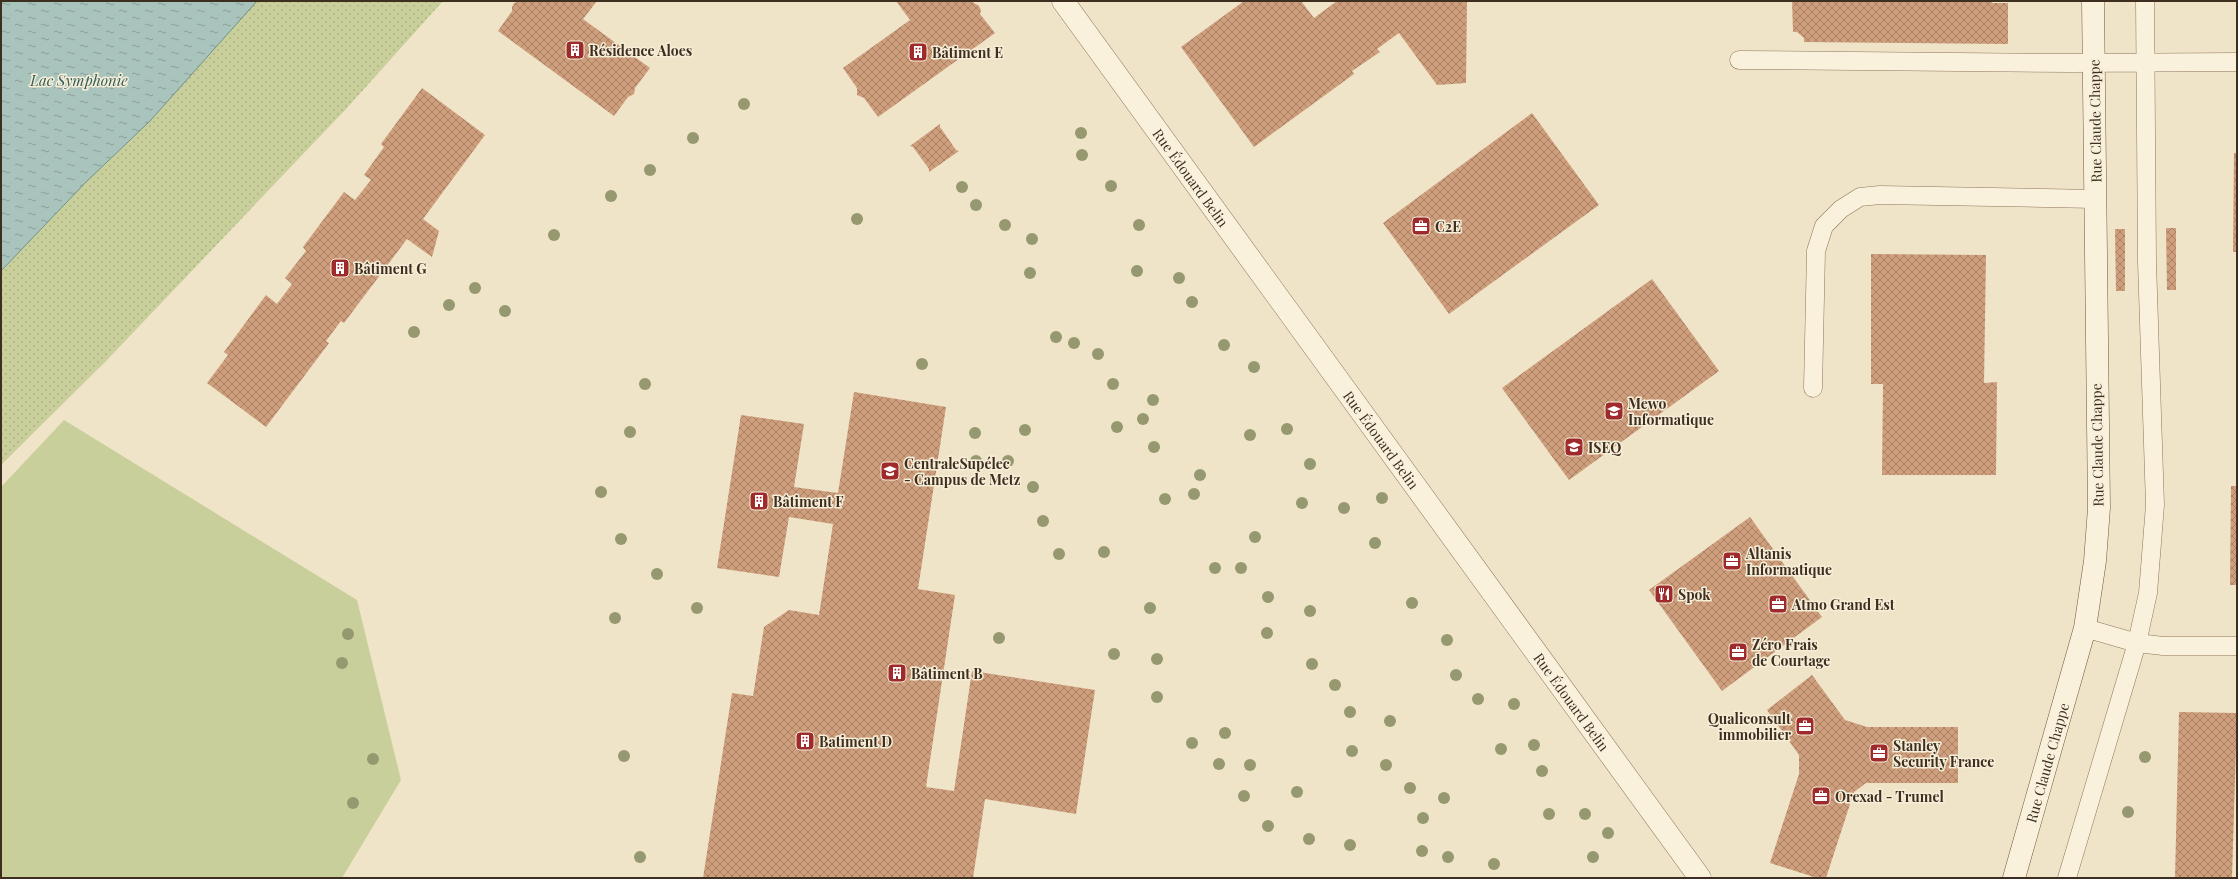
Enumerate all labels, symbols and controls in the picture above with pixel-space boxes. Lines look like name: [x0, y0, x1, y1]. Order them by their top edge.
building icon: Résidence Aloes: [564, 39, 586, 61]
place label: Résidence Aloes: [589, 41, 692, 60]
building icon: Bâtiment E: [907, 41, 929, 63]
place label: Bâtiment E: [932, 43, 1003, 62]
street label: Rue Claude Chappe: [2084, 59, 2106, 183]
water label: Lac Symphonie: [29, 70, 128, 90]
street label: Rue Édouard Belin: [1149, 124, 1234, 231]
office icon: C2E: [1410, 215, 1432, 237]
place label: C2E: [1435, 217, 1461, 236]
building icon: Bâtiment G: [329, 257, 351, 279]
place label: Bâtiment G: [354, 259, 427, 278]
street label: Rue Claude Chappe: [2086, 383, 2108, 507]
street label: Rue Édouard Belin: [1339, 387, 1424, 493]
place label: Mewo Informatique: [1628, 394, 1714, 429]
school or university icon: Mewo Informatique: [1603, 400, 1625, 422]
school or university icon: ISEQ: [1563, 436, 1585, 458]
place label: ISEQ: [1588, 438, 1621, 457]
place label: CentraleSupélec - Campus de Metz: [904, 454, 1021, 489]
school or university icon: CentraleSupélec - Campus de Metz: [879, 460, 901, 482]
building icon: Bâtiment F: [748, 490, 770, 512]
place label: Bâtiment F: [773, 492, 844, 511]
place label: Altanis Informatique: [1745, 544, 1832, 579]
office icon: Altanis Informatique: [1721, 550, 1743, 572]
restaurant icon: Spok: [1653, 583, 1675, 605]
place label: Spok: [1678, 585, 1711, 604]
office icon: Atmo Grand Est: [1767, 593, 1789, 615]
place label: Atmo Grand Est: [1791, 595, 1895, 614]
place label: Zéro Frais de Courtage: [1752, 635, 1830, 670]
office icon: Zéro Frais de Courtage: [1727, 641, 1749, 663]
street label: Rue Édouard Belin: [1530, 649, 1614, 755]
building icon: Bâtiment B: [886, 662, 908, 684]
place label: Bâtiment B: [911, 664, 983, 683]
street label: Rue Claude Chappe: [2021, 701, 2073, 825]
place label: Qualiconsult immobilier: [1708, 709, 1791, 744]
office icon: Qualiconsult immobilier: [1794, 715, 1816, 737]
building icon: Batiment D: [794, 730, 816, 752]
place label: Batiment D: [819, 732, 892, 751]
place label: Stanley Security France: [1893, 736, 1994, 771]
office icon: Stanley Security France: [1868, 742, 1890, 764]
office icon: Orexad - Trumel: [1810, 785, 1832, 807]
place label: Orexad - Trumel: [1835, 787, 1944, 806]

